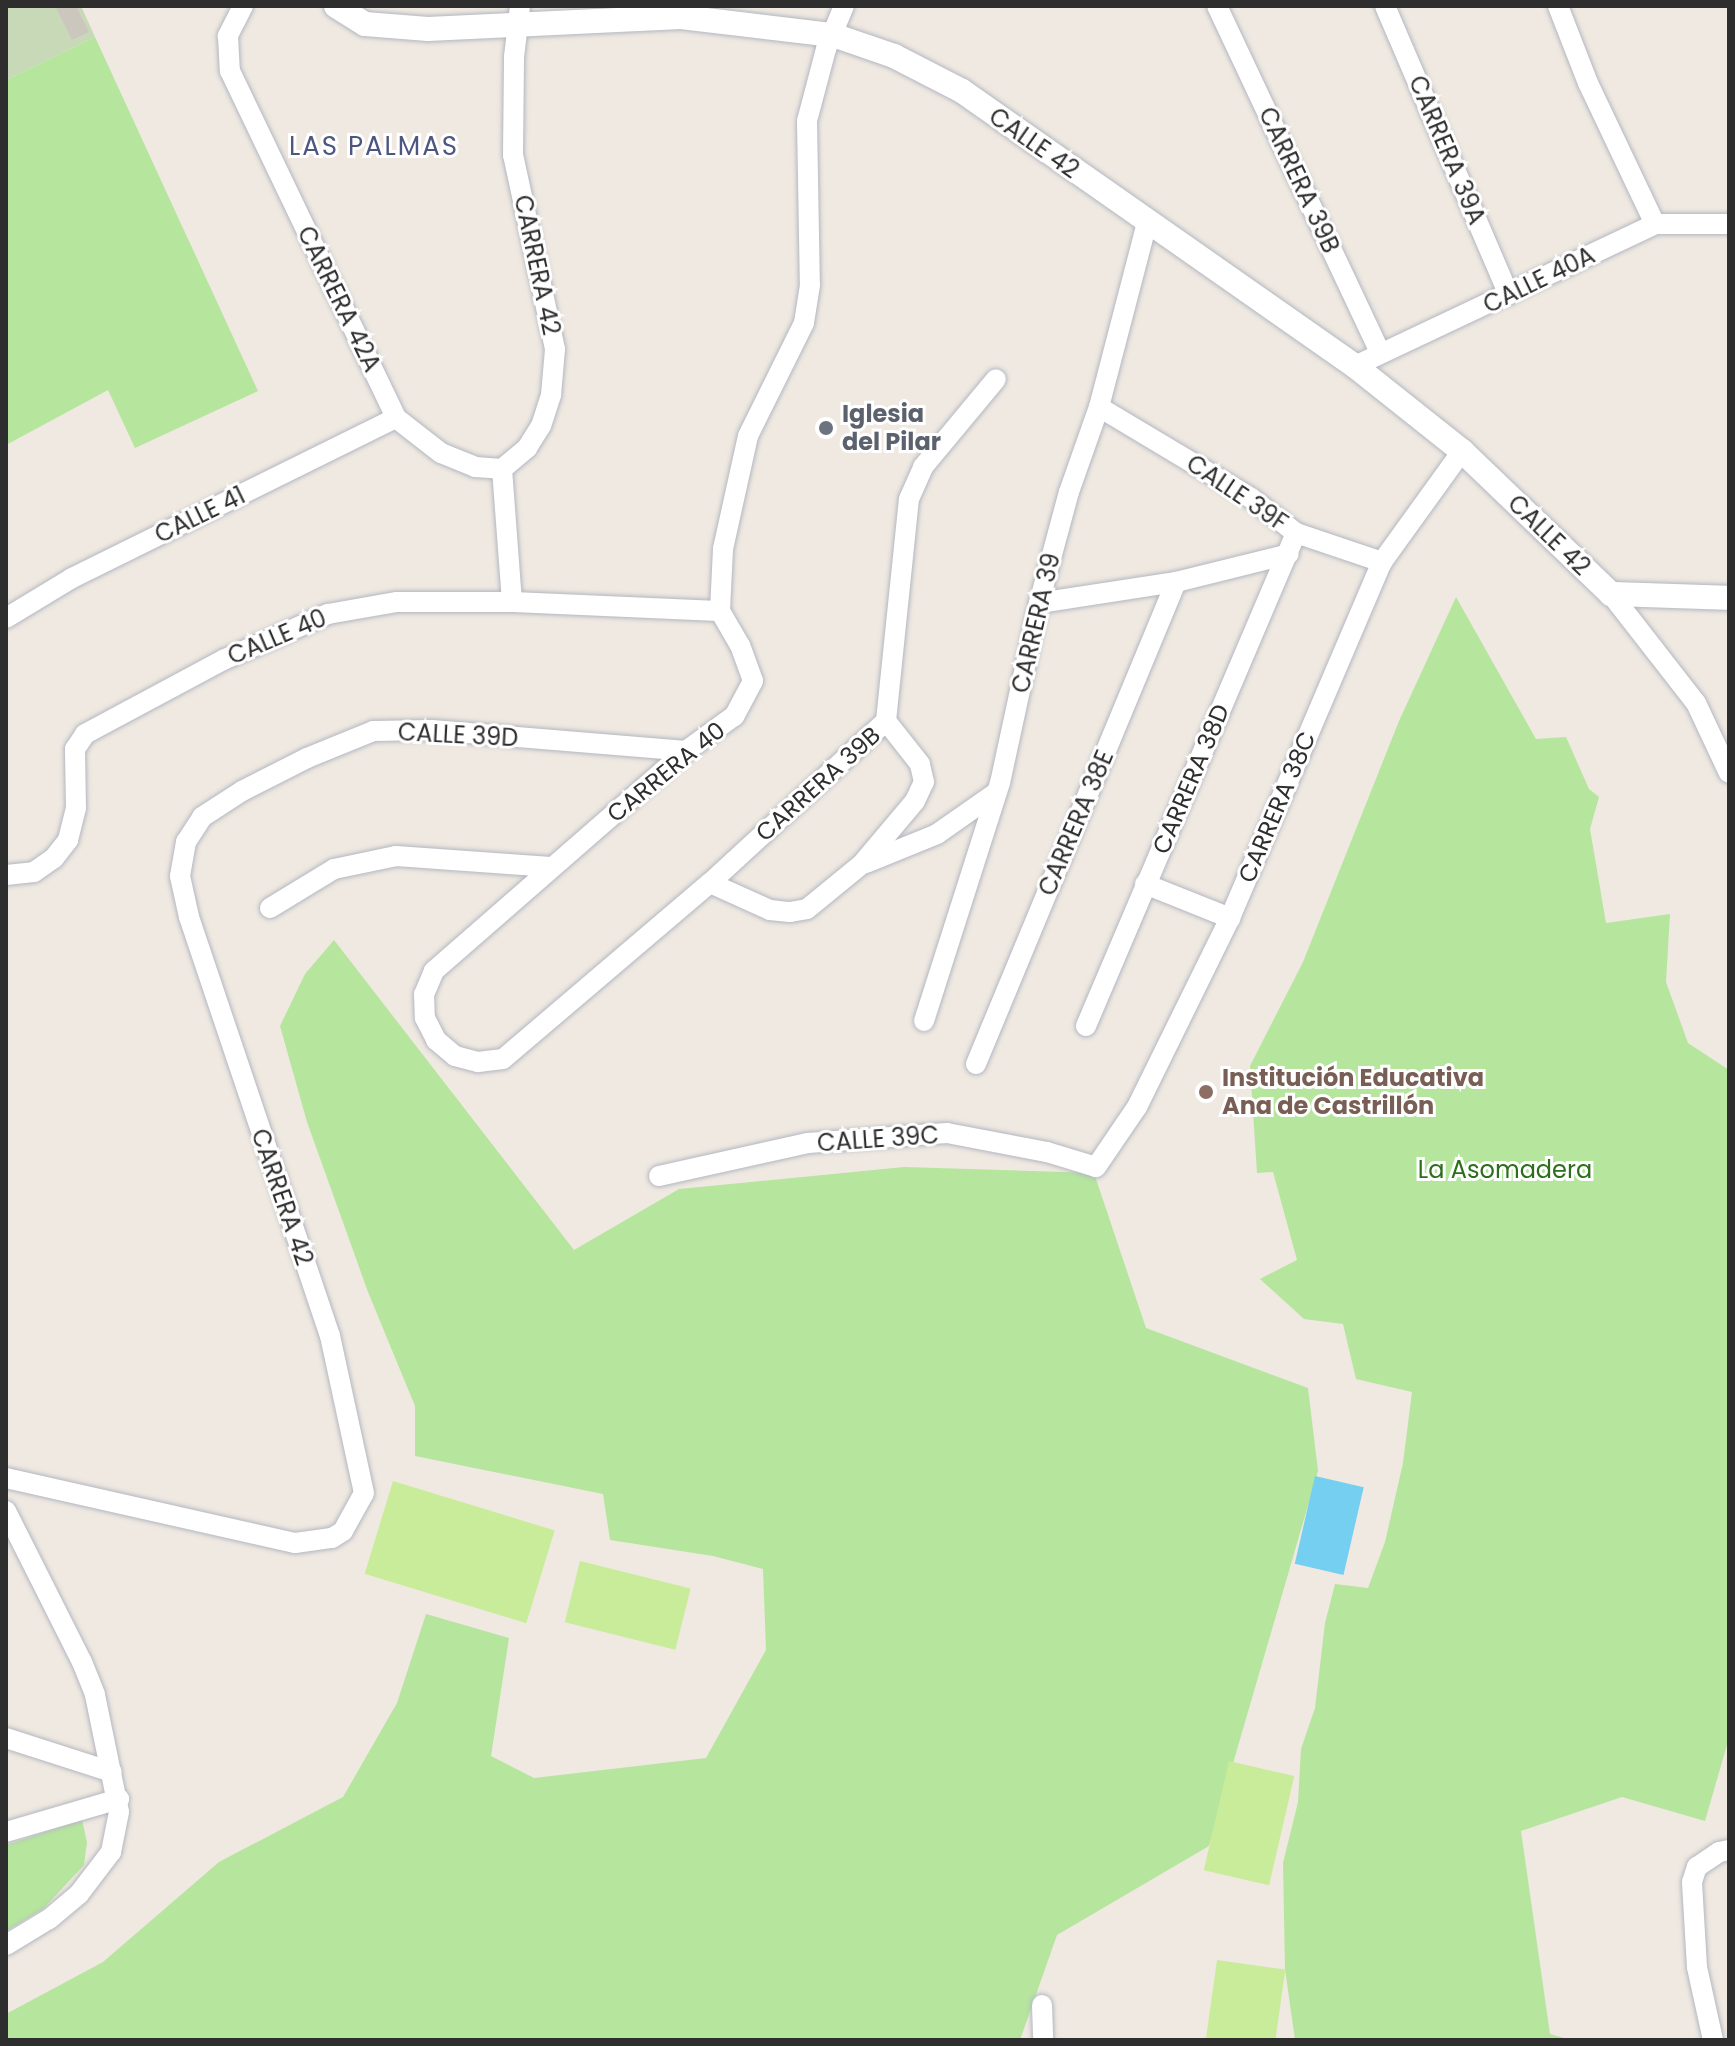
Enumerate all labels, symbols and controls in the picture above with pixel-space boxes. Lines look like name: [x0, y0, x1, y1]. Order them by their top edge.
street label: CARRERA 39A: [1403, 71, 1491, 229]
street label: CALLE 42: [984, 102, 1084, 184]
street label: CARRERA 39B: [1253, 103, 1345, 257]
district label: LAS PALMAS: [289, 131, 459, 163]
street label: CARRERA 42: [508, 192, 566, 338]
street label: CARRERA 42A: [291, 221, 387, 377]
street label: CALLE 40A: [1479, 241, 1599, 319]
place label: Iglesia del Pilar: [842, 400, 941, 456]
marker: Iglesia del Pilar: [817, 419, 835, 437]
street label: CALLE 39F: [1181, 449, 1293, 537]
street label: CALLE 41: [150, 481, 250, 549]
street label: CALLE 42: [1502, 489, 1596, 581]
street label: CARRERA 39: [1006, 550, 1066, 696]
street label: CALLE 40: [223, 603, 331, 671]
street label: CARRERA 38D: [1147, 700, 1235, 858]
street label: CARRERA 40: [601, 716, 731, 828]
street label: CALLE 39D: [397, 717, 519, 753]
street label: CARRERA 39B: [750, 721, 886, 847]
street label: CARRERA 38C: [1232, 727, 1322, 887]
street label: CARRERA 38E: [1032, 746, 1120, 900]
place label: Institución Educativa Ana de Castrillón: [1222, 1064, 1484, 1120]
marker: Institución Educativa Ana de Castrillón: [1197, 1083, 1215, 1101]
street label: CALLE 39C: [816, 1120, 940, 1158]
street label: CARRERA 42: [245, 1125, 319, 1269]
park label: La Asomadera: [1418, 1156, 1592, 1184]

